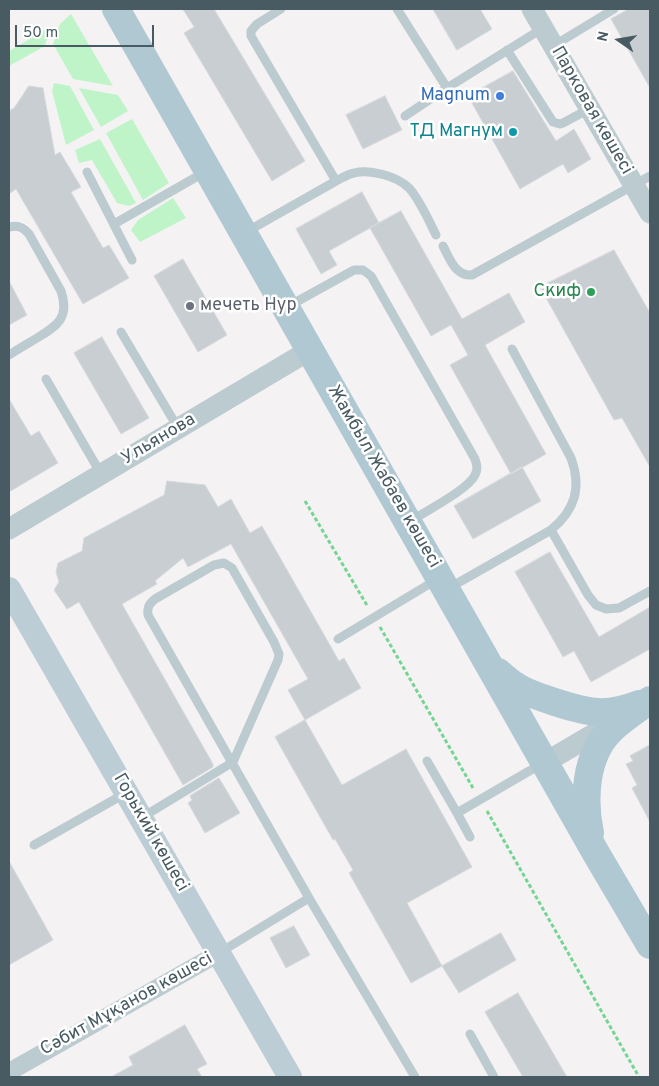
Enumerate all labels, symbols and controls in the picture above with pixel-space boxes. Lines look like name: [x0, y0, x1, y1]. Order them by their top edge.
scale bar: [18, 15, 156, 47]
north arrow: [594, 15, 644, 65]
text: 50 m: [23, 24, 58, 43]
text: N: [594, 30, 613, 43]
street label: Парковая көшесі: [546, 43, 636, 179]
place label: Magnum: [420, 85, 490, 107]
marker: Magnum: [494, 90, 506, 102]
place label: ТД Магнум: [409, 121, 503, 143]
marker: ТД Магнум: [507, 126, 519, 138]
place label: Скиф: [533, 281, 581, 303]
marker: Скиф: [585, 286, 597, 298]
place label: мечеть Нур: [200, 295, 297, 317]
marker: мечеть Нур: [184, 300, 196, 312]
street label: Жамбыл Жабаев көшесі: [322, 382, 444, 572]
street label: Ульянова: [118, 409, 200, 471]
street label: Горький көшесі: [107, 770, 193, 896]
street label: Сәбит Мұқанов көшесі: [37, 949, 217, 1061]

